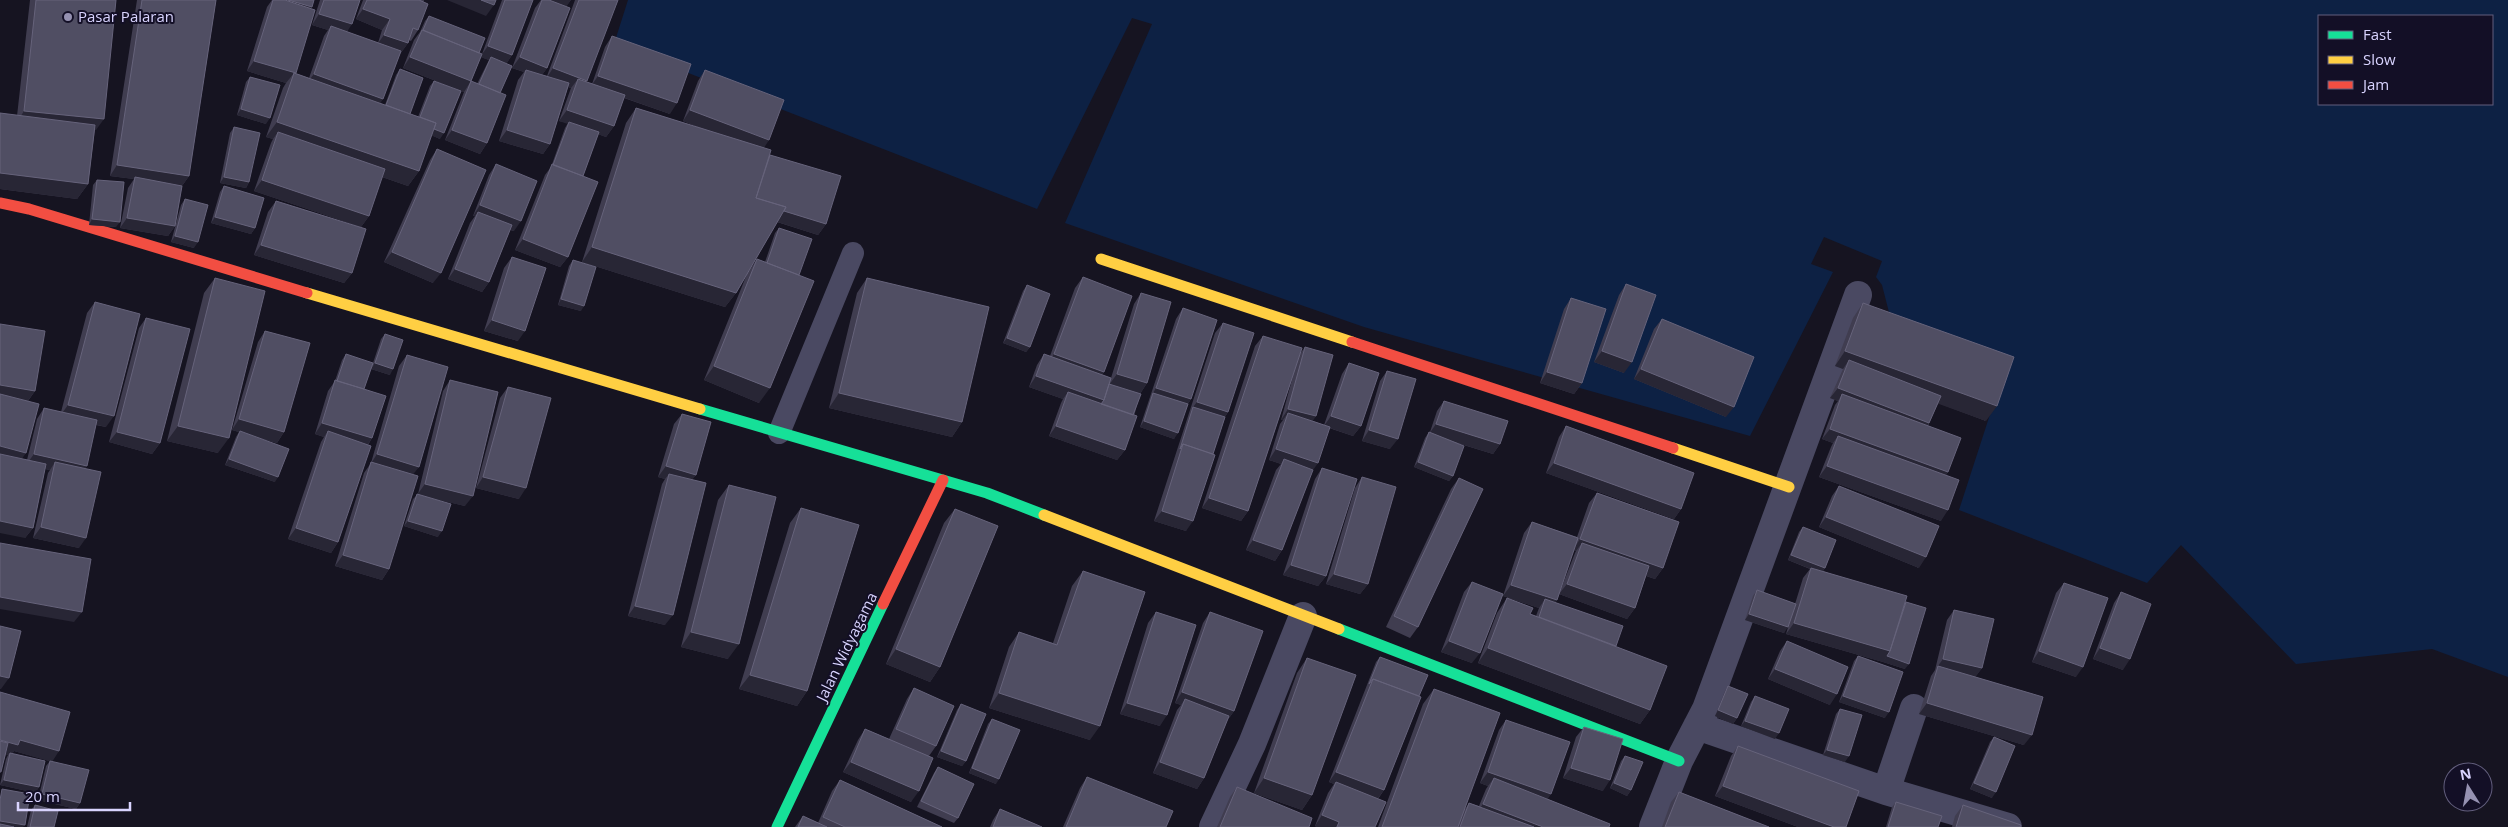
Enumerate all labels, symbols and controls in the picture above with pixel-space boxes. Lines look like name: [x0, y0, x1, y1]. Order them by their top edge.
place label: Pasar Palaran: [78, 6, 174, 26]
marker: Pasar Palaran: [62, 11, 74, 23]
legend: [2318, 15, 2493, 105]
text: Fast: [2363, 24, 2392, 44]
text: Slow: [2363, 49, 2396, 69]
text: Jam: [2361, 74, 2389, 94]
street label: Jalan Widyagama: [810, 589, 881, 706]
north arrow: [2443, 762, 2493, 812]
text: N: [2458, 763, 2473, 784]
scale bar: [18, 780, 130, 812]
text: 20 m: [25, 786, 60, 806]

